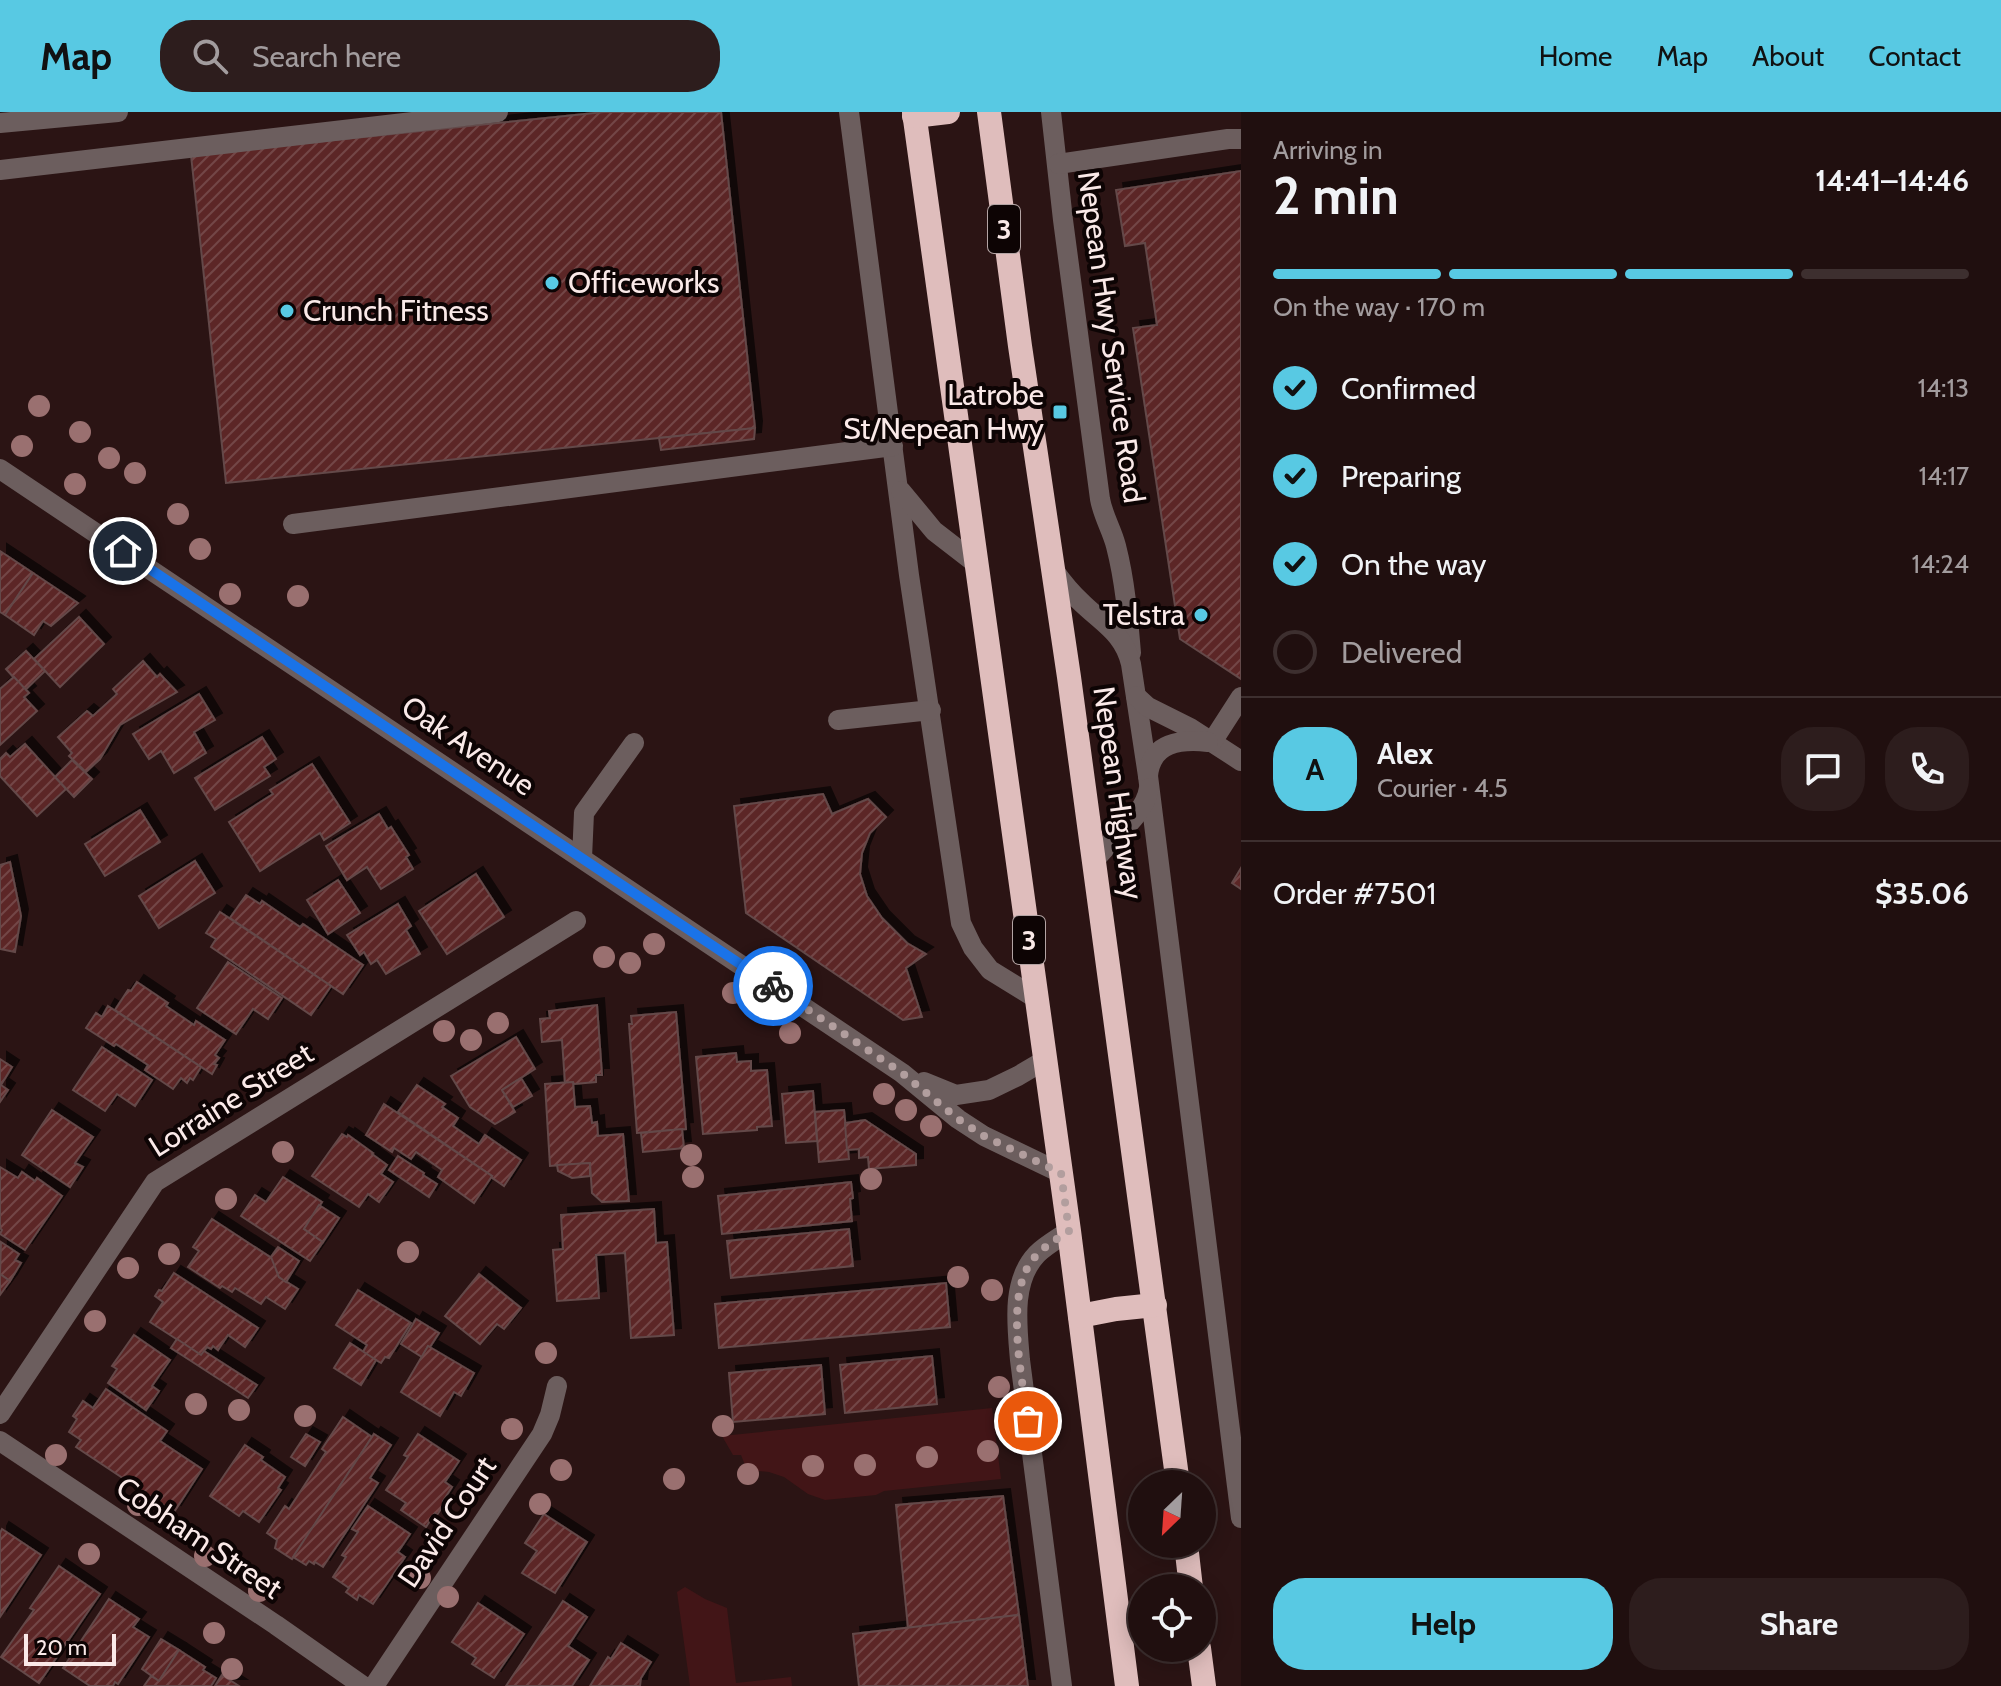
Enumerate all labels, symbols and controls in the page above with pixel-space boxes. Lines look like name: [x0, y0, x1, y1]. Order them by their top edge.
search box: [160, 20, 720, 92]
text: Map: [40, 33, 112, 80]
icon: search: [188, 34, 232, 78]
text: Search here: [252, 38, 401, 75]
text: Home: [1539, 39, 1612, 73]
text: Map: [1656, 39, 1708, 73]
text: About: [1752, 39, 1824, 73]
text: Contact: [1868, 39, 1961, 73]
text: Arriving in: [1273, 134, 1383, 166]
text: 14:41–14:46: [1815, 162, 1969, 199]
text: 2 min: [1273, 164, 1399, 227]
street label: Nepean Hwy Service Road: [1070, 169, 1153, 505]
road number: 3: [988, 205, 1020, 253]
place label: Officeworks: [568, 264, 719, 301]
marker: Officeworks: [543, 274, 561, 292]
text: On the way · 170 m: [1273, 291, 1485, 323]
place label: Crunch Fitness: [303, 292, 489, 329]
marker: Crunch Fitness: [278, 302, 296, 320]
icon: check: [1273, 366, 1317, 410]
text: Confirmed: [1341, 370, 1476, 407]
text: 14:13: [1918, 372, 1969, 404]
place label: Latrobe St/Nepean Hwy: [843, 376, 1044, 447]
marker: Latrobe St/Nepean Hwy: [1051, 403, 1069, 421]
icon: check: [1273, 454, 1317, 498]
text: Preparing: [1341, 458, 1461, 495]
text: 14:17: [1919, 460, 1969, 492]
pin: [89, 517, 157, 585]
icon: home: [101, 529, 145, 573]
icon: check: [1273, 542, 1317, 586]
text: On the way: [1341, 546, 1486, 583]
text: 14:24: [1911, 548, 1969, 580]
place label: Telstra: [1103, 596, 1186, 633]
marker: Telstra: [1192, 606, 1210, 624]
text: Delivered: [1341, 634, 1462, 671]
street label: Nepean Highway: [1085, 684, 1152, 902]
street label: Oak Avenue: [395, 688, 542, 804]
button: chat: [1781, 727, 1865, 811]
button: phone: [1885, 727, 1969, 811]
text: Alex: [1377, 735, 1433, 772]
text: A: [1306, 751, 1324, 788]
text: Courier · 4.5: [1377, 772, 1508, 804]
text: Order #7501: [1273, 875, 1436, 912]
text: $35.06: [1875, 875, 1969, 912]
road number: 3: [1013, 916, 1045, 964]
courier: [733, 946, 813, 1026]
icon: bike: [751, 964, 795, 1008]
street label: Lorraine Street: [142, 1034, 320, 1165]
pin: [994, 1387, 1062, 1455]
icon: bag: [1006, 1399, 1050, 1443]
street label: David Court: [389, 1449, 504, 1594]
street label: Cobham Street: [109, 1469, 289, 1607]
north arrow: [1128, 1470, 1216, 1558]
map controls: [1128, 1470, 1216, 1662]
button: locate: [1128, 1574, 1216, 1662]
button: Help: [1273, 1578, 1613, 1670]
button: Share: [1629, 1578, 1969, 1670]
scale bar: [24, 1630, 116, 1666]
text: 20 m: [36, 1634, 87, 1661]

